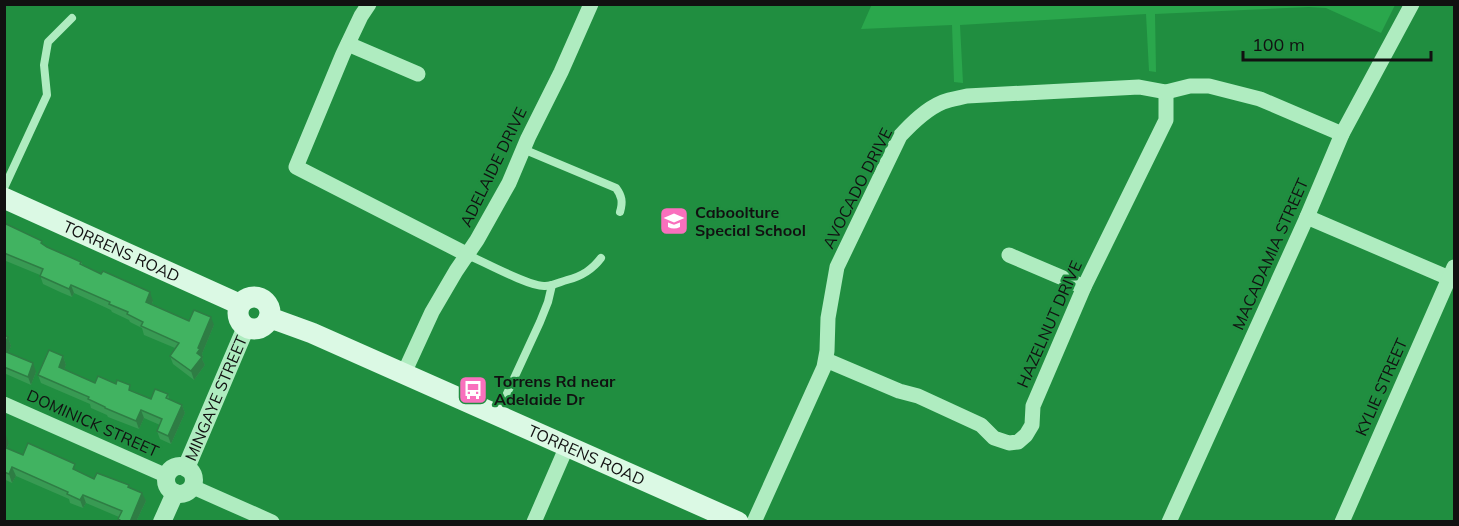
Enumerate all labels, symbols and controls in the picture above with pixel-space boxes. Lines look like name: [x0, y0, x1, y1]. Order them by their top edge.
scale bar: [1243, 24, 1430, 62]
text: 100 m: [1252, 33, 1305, 56]
street label: ADELAIDE DRIVE: [455, 104, 531, 230]
street label: AVOCADO DRIVE: [818, 124, 896, 252]
street label: MACADAMIA STREET: [1228, 175, 1313, 333]
place label: Caboolture Special School: [695, 202, 806, 240]
school or university icon: Caboolture Special School: [658, 205, 690, 237]
street label: TORRENS ROAD: [60, 216, 183, 286]
street label: HAZELNUT DRIVE: [1012, 257, 1086, 391]
street label: MINGAYE STREET: [180, 332, 251, 464]
street label: KYLIE STREET: [1351, 335, 1412, 439]
place label: Torrens Rd near Adelaide Dr: [494, 371, 616, 409]
bus stop icon: Torrens Rd near Adelaide Dr: [457, 374, 489, 406]
street label: DOMINICK STREET: [24, 385, 162, 461]
street label: TORRENS ROAD: [525, 420, 648, 490]

